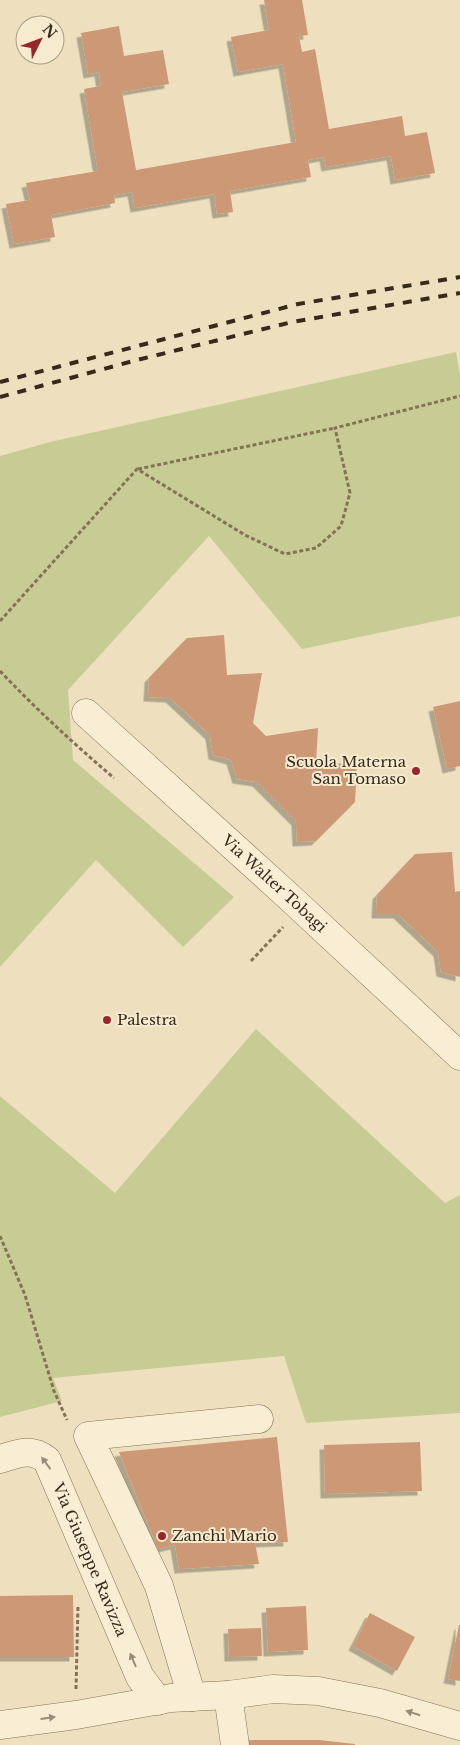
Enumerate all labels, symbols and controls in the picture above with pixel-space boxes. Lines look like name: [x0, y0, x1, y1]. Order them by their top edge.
north arrow: [15, 15, 65, 65]
text: N: [39, 20, 61, 42]
place label: Scuola Materna San Tomaso: [286, 752, 407, 788]
marker: Scuola Materna San Tomaso: [410, 765, 422, 777]
street label: Via Walter Tobagi: [217, 830, 331, 936]
place label: Palestra: [117, 1010, 178, 1029]
marker: Palestra: [101, 1014, 113, 1026]
one-way arrow: [41, 1457, 52, 1470]
street label: Via Giuseppe Ravizza: [48, 1479, 132, 1640]
place label: Zanchi Mario: [172, 1526, 277, 1545]
marker: Zanchi Mario: [156, 1530, 168, 1542]
one-way arrow: [128, 1653, 136, 1667]
one-way arrow: [405, 1709, 420, 1717]
one-way arrow: [41, 1714, 57, 1722]

